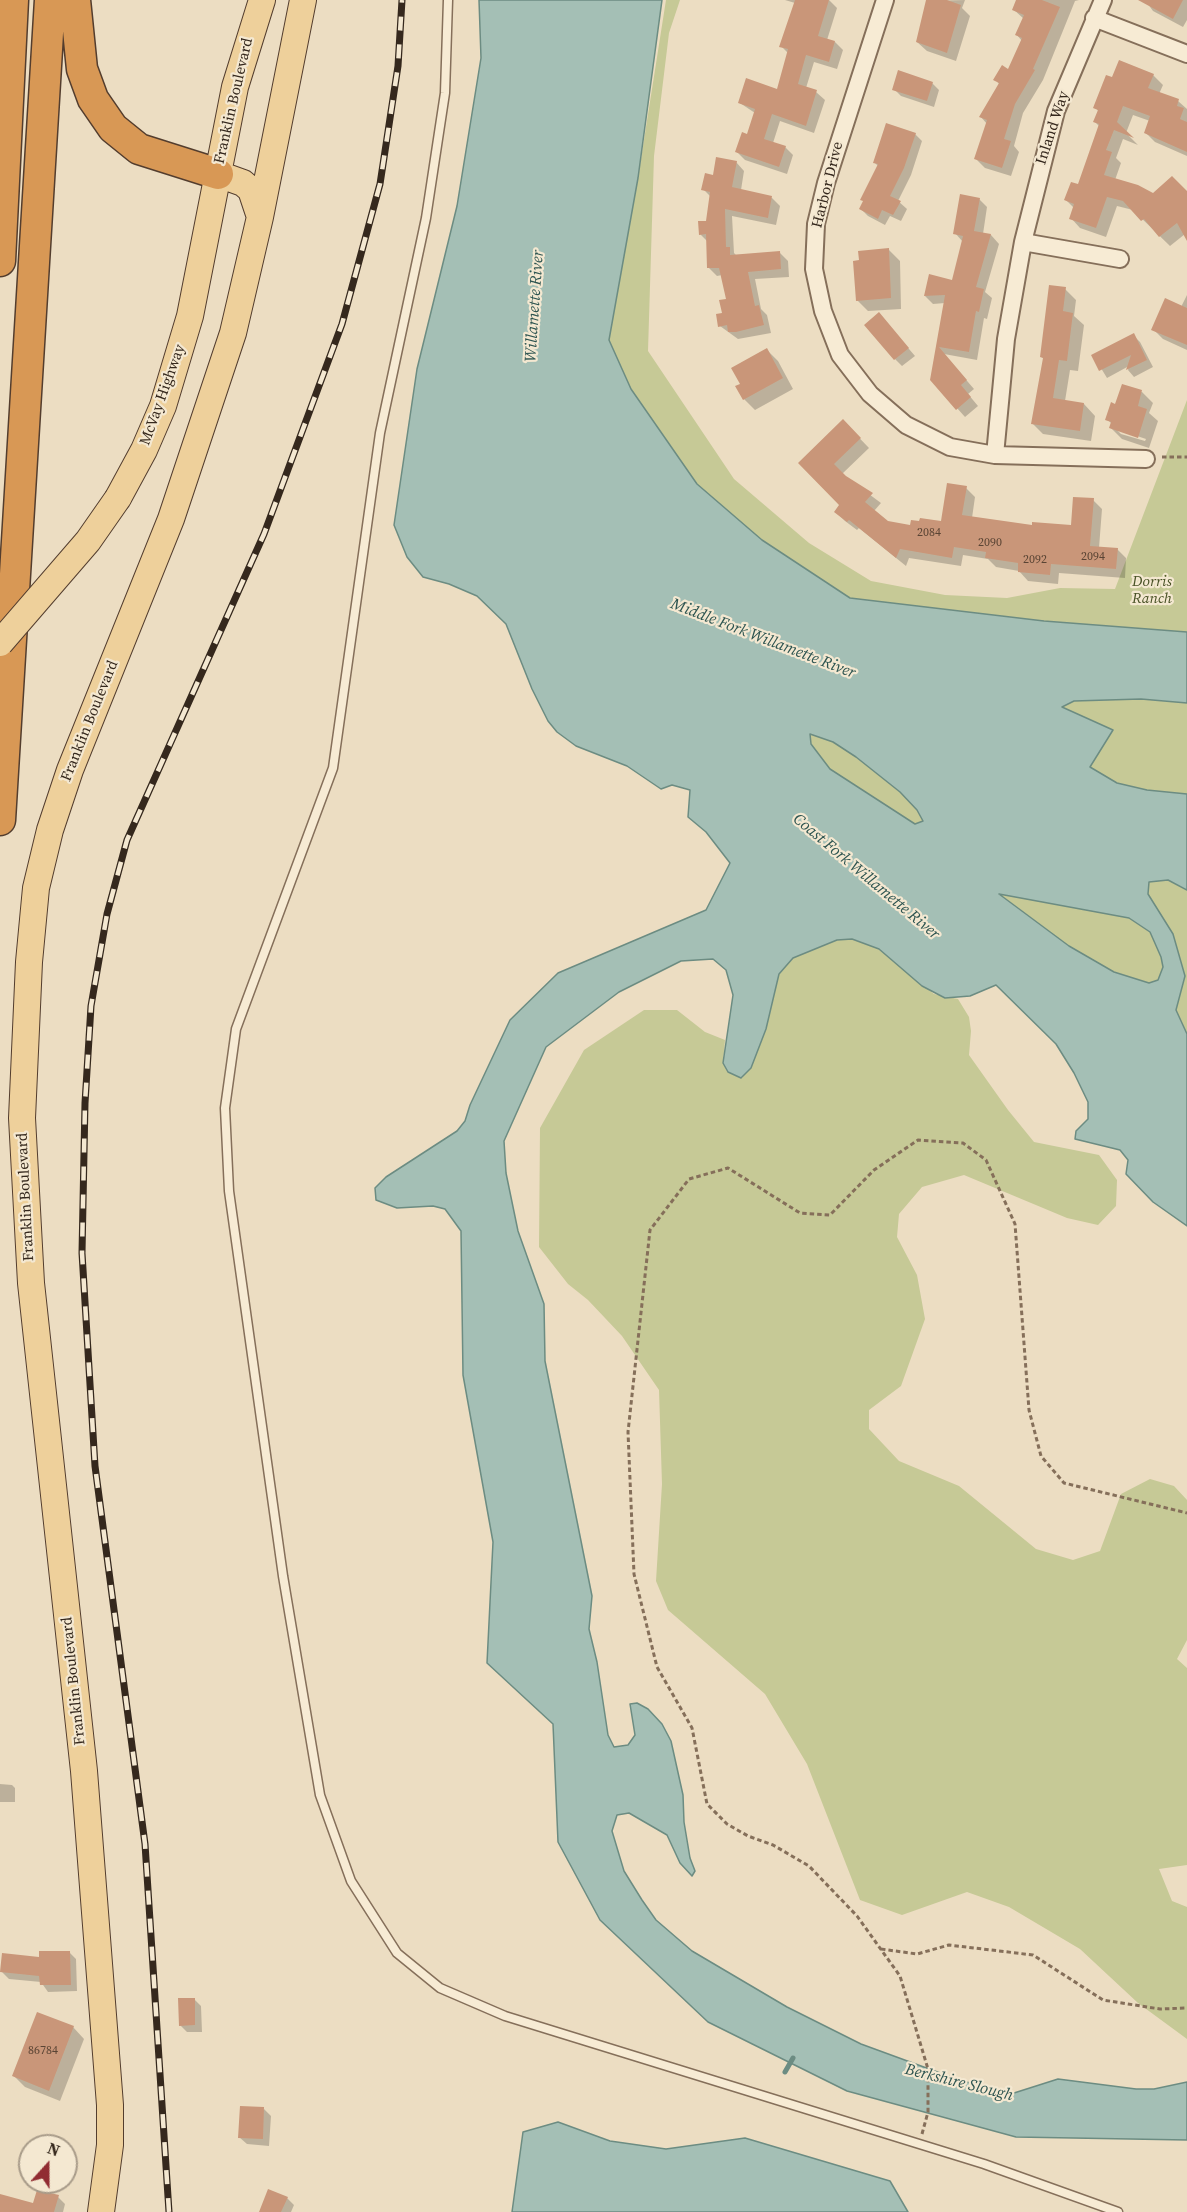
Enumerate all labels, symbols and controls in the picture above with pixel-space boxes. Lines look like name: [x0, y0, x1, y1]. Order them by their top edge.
street label: Franklin Boulevard: [211, 36, 257, 166]
street label: Inland Way: [1033, 89, 1073, 167]
street label: Harbor Drive: [809, 140, 847, 230]
water label: Willamette River: [522, 249, 548, 363]
street label: McVay Highway: [136, 342, 190, 448]
house number: 2084: [917, 526, 941, 540]
house number: 2090: [978, 536, 1002, 550]
house number: 2094: [1081, 550, 1105, 564]
house number: 2092: [1023, 553, 1047, 567]
park label: Dorris Ranch: [1132, 573, 1172, 608]
water label: Middle Fork Willamette River: [668, 595, 858, 683]
street label: Franklin Boulevard: [58, 658, 122, 784]
water label: Coast Fork Willamette River: [789, 810, 943, 944]
street label: Franklin Boulevard: [14, 1132, 38, 1262]
street label: Franklin Boulevard: [58, 1616, 90, 1746]
house number: 86784: [28, 2044, 58, 2058]
water label: Berkshire Slough: [903, 2060, 1015, 2106]
north arrow: [18, 2134, 78, 2194]
text: N: [44, 2137, 63, 2161]

